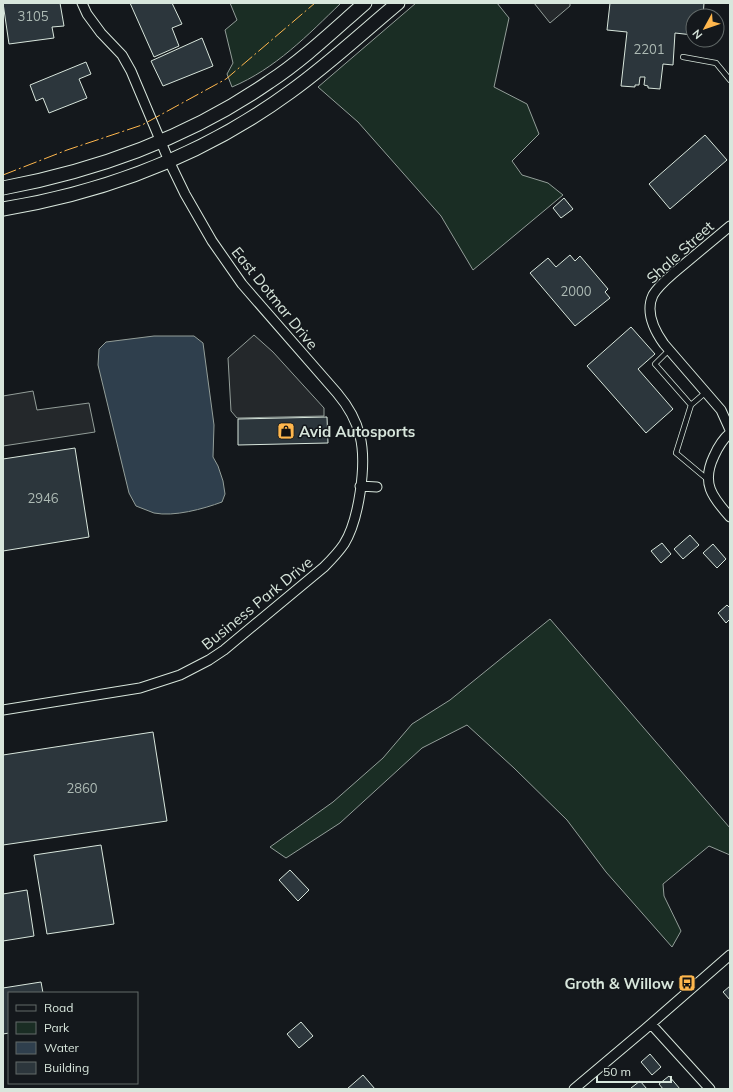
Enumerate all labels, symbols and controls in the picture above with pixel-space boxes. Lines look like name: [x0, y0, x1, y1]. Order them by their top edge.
house number: 3105: [17, 8, 49, 24]
north arrow: [685, 8, 725, 48]
text: N: [689, 27, 705, 42]
house number: 2201: [633, 41, 665, 57]
street label: Shale Street: [642, 217, 718, 287]
street label: East Dotmar Drive: [228, 243, 322, 353]
house number: 2000: [560, 283, 592, 299]
shop icon: Avid Autosports: [276, 421, 296, 441]
place label: Avid Autosports: [299, 422, 415, 441]
house number: 2946: [27, 490, 59, 506]
street label: Business Park Drive: [198, 552, 316, 654]
house number: 2860: [66, 780, 98, 796]
bus stop icon: Groth & Willow: [677, 973, 697, 993]
place label: Groth & Willow: [565, 974, 675, 993]
legend: [8, 992, 138, 1084]
text: Road: [44, 1000, 73, 1015]
text: Park: [44, 1020, 70, 1035]
text: Water: [44, 1040, 80, 1055]
scale bar: [597, 1058, 671, 1084]
text: Building: [44, 1060, 89, 1075]
text: 50 m: [603, 1064, 631, 1079]

